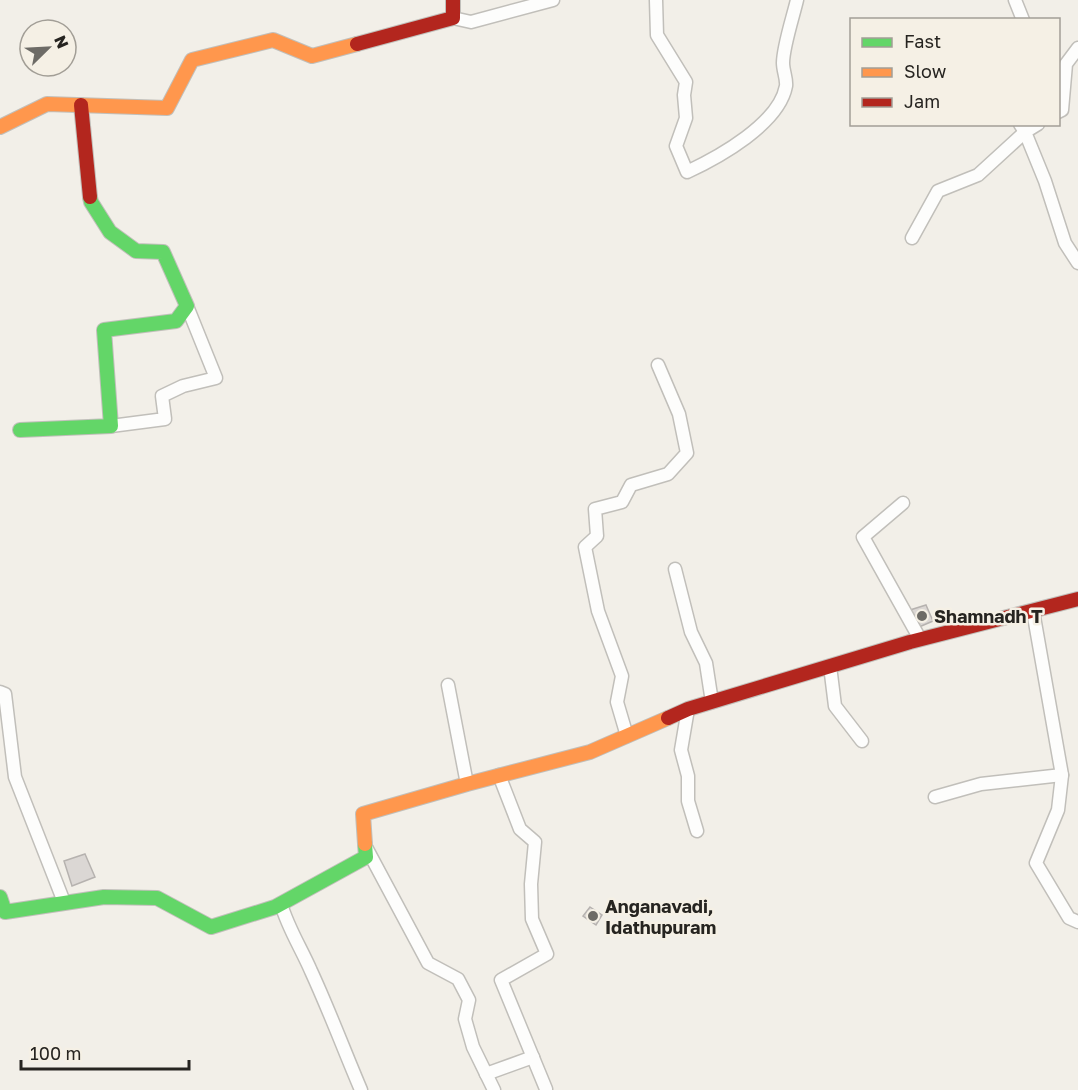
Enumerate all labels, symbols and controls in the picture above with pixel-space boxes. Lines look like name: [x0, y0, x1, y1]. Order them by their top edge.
north arrow: [18, 18, 78, 78]
legend: [850, 18, 1060, 126]
text: Fast: [904, 30, 941, 52]
text: N: [50, 32, 73, 52]
text: Slow: [904, 60, 947, 82]
text: Jam: [904, 90, 940, 112]
place label: Shamnadh T: [934, 605, 1043, 627]
marker: Shamnadh T: [915, 609, 929, 623]
place label: Anganavadi, Idathupuram: [605, 895, 716, 938]
marker: Anganavadi, Idathupuram: [586, 909, 600, 923]
scale bar: [21, 1033, 189, 1071]
text: 100 m: [30, 1042, 81, 1064]

